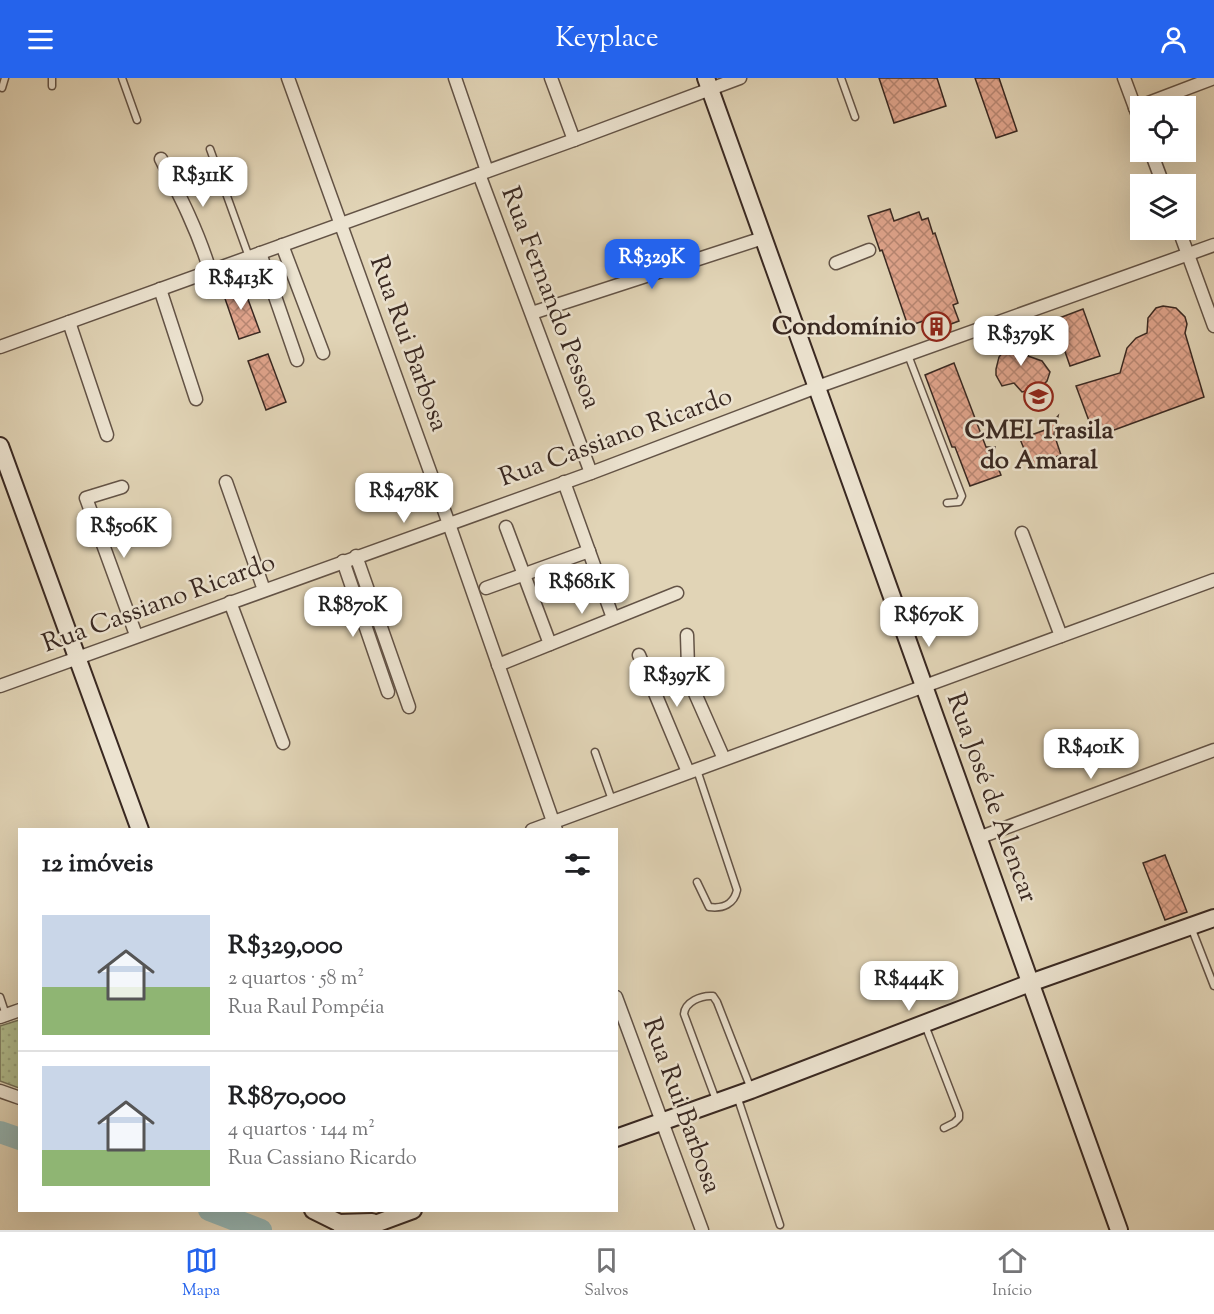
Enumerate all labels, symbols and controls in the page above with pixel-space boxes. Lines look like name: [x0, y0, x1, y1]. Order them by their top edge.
text: Keyplace: [555, 20, 659, 59]
icon: menu: [24, 23, 57, 56]
icon: person: [1157, 23, 1190, 56]
map controls: [1130, 96, 1196, 240]
button: locate: [1130, 96, 1196, 162]
pin: R$311K: [154, 157, 252, 208]
text: R$311K: [172, 162, 234, 191]
button: layers: [1130, 174, 1196, 240]
street label: Rua Fernando Pessoa: [491, 182, 609, 414]
pin: R$329K: [603, 239, 701, 290]
text: R$329K: [619, 244, 685, 273]
street label: Rua Rui Barbosa: [359, 251, 457, 437]
pin: R$413K: [192, 260, 290, 311]
text: R$413K: [209, 265, 273, 294]
place label: Condomínio: [772, 309, 916, 346]
building icon: Condomínio: [921, 311, 953, 343]
pin: R$379K: [972, 316, 1070, 367]
text: R$379K: [988, 321, 1054, 350]
street label: Rua Cassiano Ricardo: [494, 379, 738, 497]
school or university icon: CMEI Trasila do Amaral: [1023, 381, 1055, 413]
place label: CMEI Trasila do Amaral: [964, 413, 1114, 480]
pin: R$478K: [355, 473, 453, 524]
text: R$478K: [369, 478, 439, 507]
pin: R$506K: [75, 508, 173, 559]
text: R$506K: [91, 513, 157, 542]
street label: Rua Cassiano Ricardo: [37, 545, 281, 663]
pin: R$681K: [533, 564, 631, 615]
text: R$681K: [549, 569, 615, 598]
pin: R$870K: [304, 587, 402, 638]
text: R$870K: [318, 592, 388, 621]
pin: R$670K: [880, 597, 978, 648]
text: R$670K: [894, 602, 964, 631]
pin: R$397K: [628, 657, 726, 708]
text: R$397K: [643, 662, 711, 691]
street label: Rua José de Alencar: [936, 688, 1046, 908]
pin: R$401K: [1042, 729, 1140, 780]
text: R$401K: [1058, 734, 1124, 763]
text: 12 imóveis: [42, 846, 153, 883]
icon: filters: [561, 848, 594, 881]
text: R$329,000: [228, 928, 343, 965]
icon: home: [90, 939, 162, 1011]
pin: R$444K: [860, 961, 958, 1012]
text: 2 quartos · 58 m²: [228, 965, 364, 994]
text: R$444K: [874, 966, 944, 995]
text: Rua Raul Pompéia: [228, 994, 384, 1023]
street label: Rua Rui Barbosa: [632, 1013, 730, 1199]
text: R$870,000: [228, 1079, 346, 1116]
icon: home: [90, 1090, 162, 1162]
text: 4 quartos · 144 m²: [228, 1116, 375, 1145]
text: Rua Cassiano Ricardo: [228, 1145, 417, 1174]
tab: Mapa: [182, 1244, 220, 1303]
tab: Salvos: [584, 1244, 628, 1303]
tab: Início: [992, 1244, 1032, 1303]

